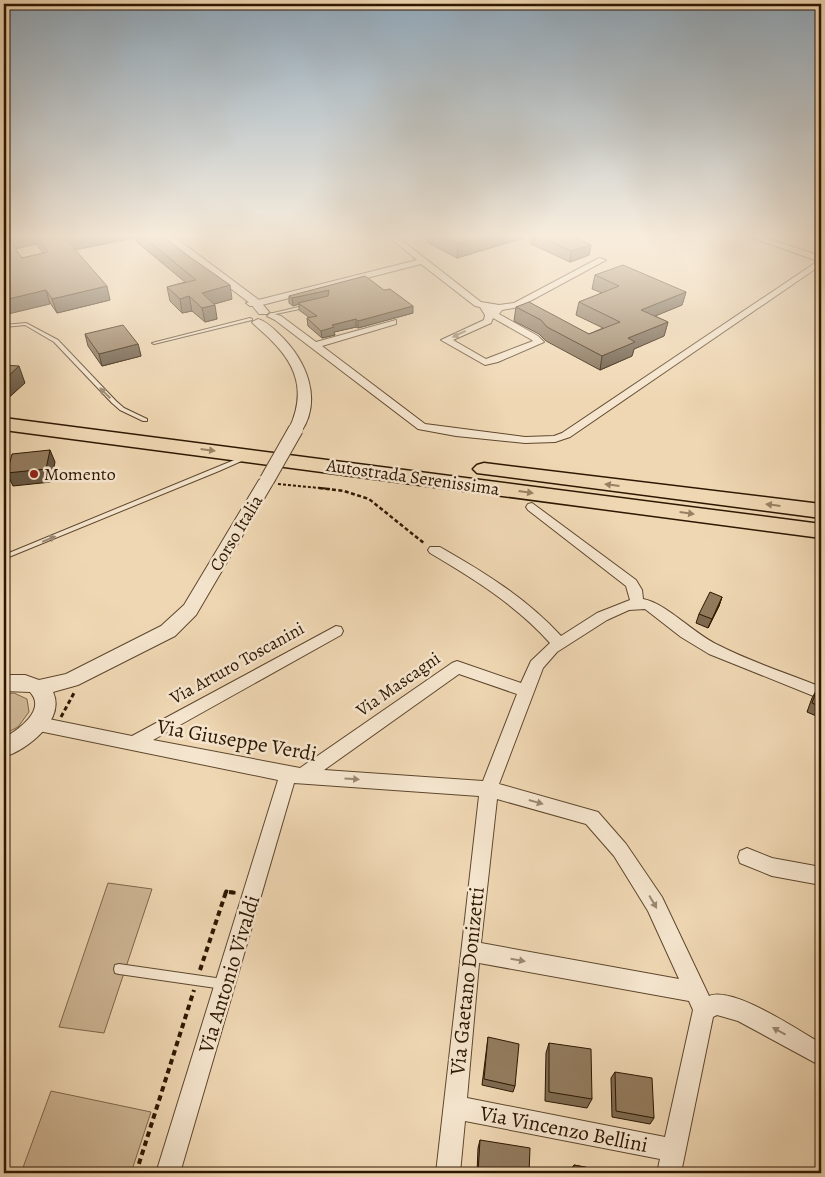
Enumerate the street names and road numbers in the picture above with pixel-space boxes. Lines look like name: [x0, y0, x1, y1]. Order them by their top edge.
street label: Autostrada Serenissima: [324, 453, 502, 501]
street label: Corso Italia: [204, 490, 269, 576]
street label: Via Arturo Toscanini: [165, 616, 308, 710]
street label: Via Mascagni: [350, 646, 445, 722]
street label: Via Giuseppe Verdi: [154, 712, 319, 768]
street label: Via Gaetano Donizetti: [443, 885, 491, 1078]
street label: Via Antonio Vivaldi: [191, 892, 266, 1057]
street label: Via Vincenzo Bellini: [477, 1099, 650, 1159]

